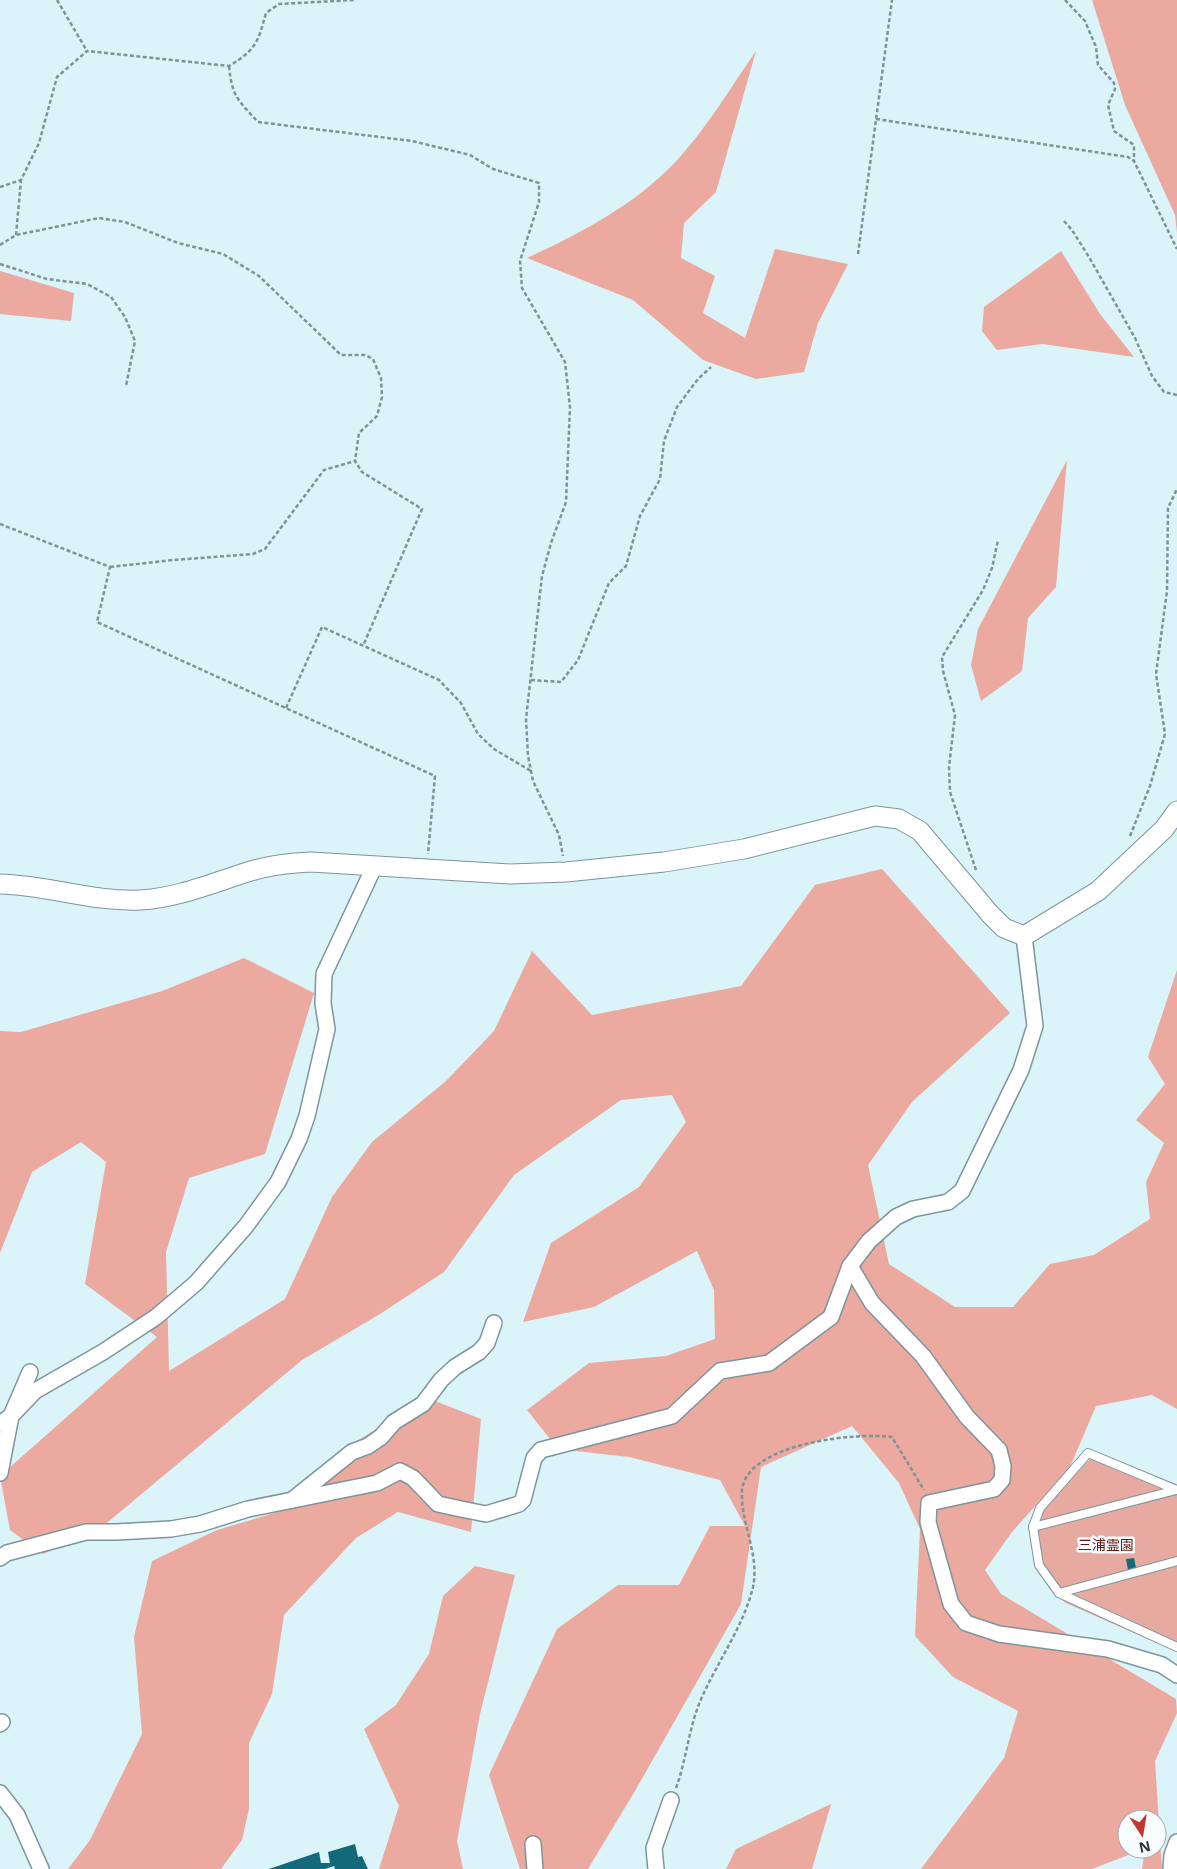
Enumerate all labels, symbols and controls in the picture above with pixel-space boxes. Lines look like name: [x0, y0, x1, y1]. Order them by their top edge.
park label: 三浦霊園: [1078, 1535, 1134, 1554]
north arrow: [1117, 1809, 1167, 1859]
text: N: [1137, 1837, 1152, 1858]

